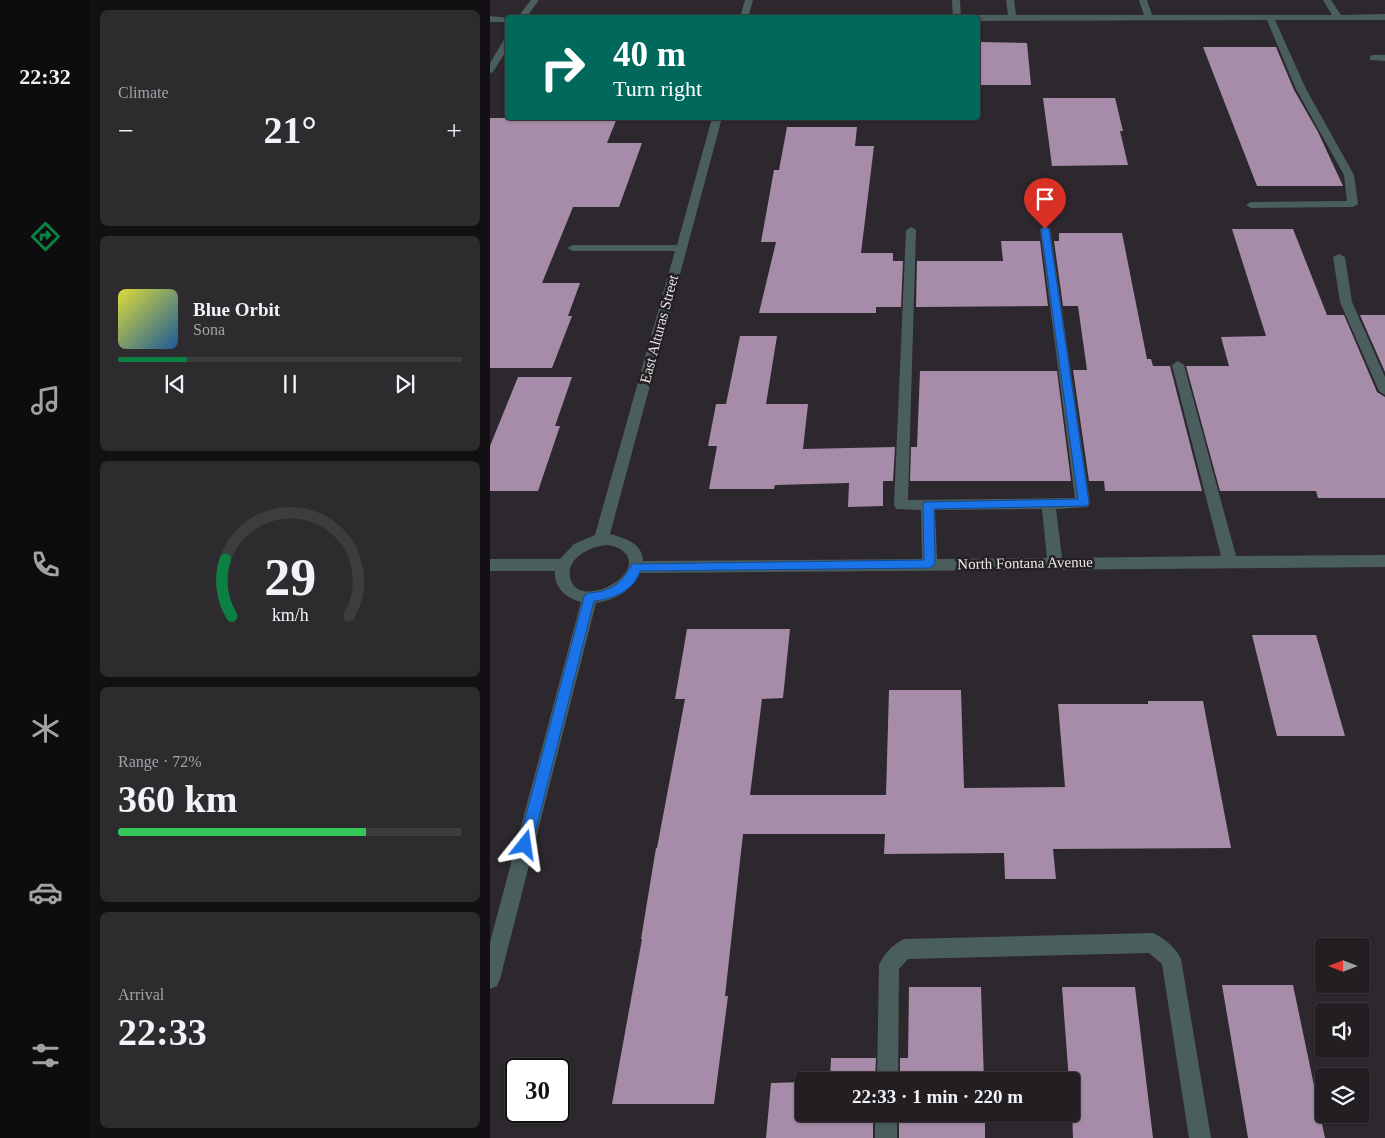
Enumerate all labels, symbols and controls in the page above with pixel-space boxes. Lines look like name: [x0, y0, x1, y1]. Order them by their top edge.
icon: right: [530, 35, 595, 100]
text: 40 m: [613, 35, 686, 74]
text: 22:32: [19, 64, 71, 89]
text: Turn right: [613, 76, 702, 101]
text: Climate: [118, 84, 169, 101]
text: 21°: [263, 109, 317, 151]
text: −: [118, 115, 134, 146]
text: +: [446, 115, 462, 146]
pin: [1024, 178, 1066, 229]
icon: arrive: [1031, 185, 1059, 213]
icon: directions: [28, 219, 63, 254]
street label: East Alturas Street: [637, 272, 681, 385]
text: Blue Orbit: [193, 299, 280, 320]
text: Sona: [193, 321, 225, 338]
icon: previous: [161, 370, 189, 398]
icon: pause: [276, 370, 304, 398]
icon: next: [391, 370, 419, 398]
icon: music: [28, 383, 63, 418]
icon: phone: [28, 547, 63, 582]
text: 29: [264, 549, 316, 606]
street label: North Fontana Avenue: [957, 554, 1093, 572]
text: km/h: [272, 605, 308, 625]
icon: climate: [28, 711, 63, 746]
text: Range · 72%: [118, 753, 202, 770]
text: 360 km: [118, 778, 237, 820]
position arrow: [498, 818, 550, 870]
icon: car: [28, 875, 63, 910]
north arrow: [1315, 938, 1370, 992]
map controls: [1315, 938, 1370, 1123]
text: Arrival: [118, 986, 164, 1003]
button: sound: [1315, 1003, 1370, 1058]
text: 22:33: [118, 1011, 207, 1053]
icon: filters: [28, 1038, 63, 1073]
speed limit sign: 30: [505, 1058, 570, 1123]
button: layers: [1315, 1068, 1370, 1123]
text: 22:33 · 1 min · 220 m: [852, 1086, 1023, 1107]

